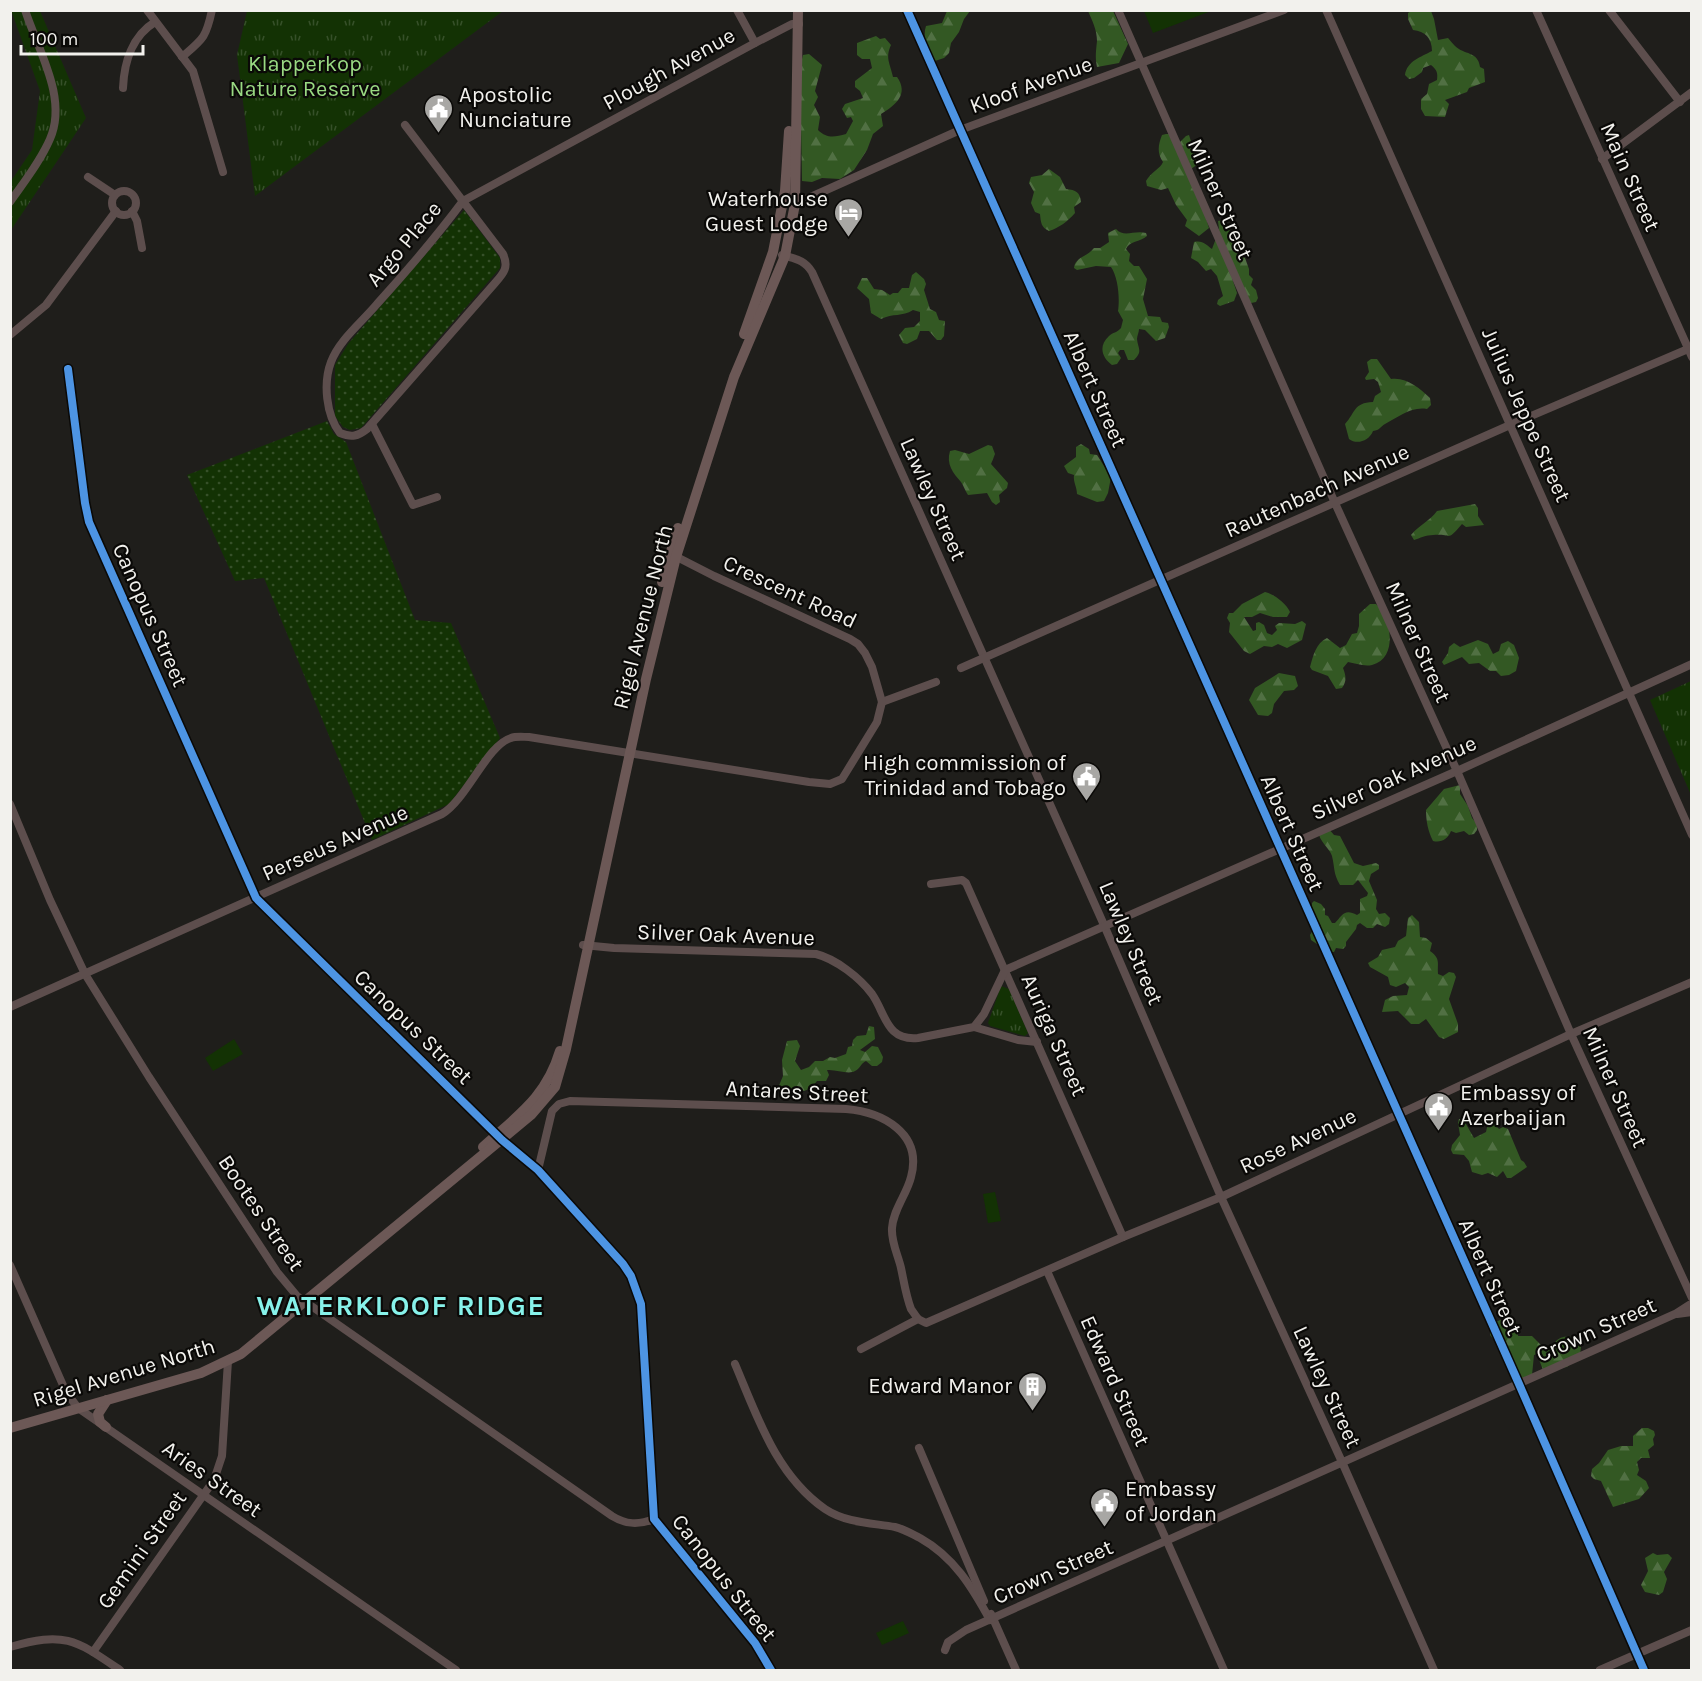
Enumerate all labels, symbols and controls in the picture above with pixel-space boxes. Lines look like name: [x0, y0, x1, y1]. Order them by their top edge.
scale bar: [21, 18, 142, 56]
street label: Plough Avenue: [598, 22, 740, 116]
text: 100 m: [30, 28, 78, 50]
park label: Klapperkop Nature Reserve: [229, 51, 381, 102]
street label: Kloof Avenue: [966, 51, 1096, 119]
place label: Apostolic Nunciature: [459, 82, 572, 133]
public building icon: Apostolic Nunciature: [422, 92, 454, 134]
street label: Main Street: [1594, 119, 1666, 235]
street label: Milner Street: [1182, 135, 1258, 263]
place label: Waterhouse Guest Lodge: [705, 186, 828, 237]
street label: Argo Place: [361, 196, 447, 292]
hotel icon: Waterhouse Guest Lodge: [833, 196, 865, 238]
street label: Julius Jeppe Street: [1476, 324, 1576, 506]
street label: Albert Street: [1058, 327, 1132, 451]
street label: Lawley Street: [894, 434, 972, 564]
street label: Rautenbach Avenue: [1221, 439, 1413, 543]
street label: Rigel Avenue North: [607, 522, 679, 712]
street label: Canopus Street: [107, 539, 193, 691]
street label: Crescent Road: [719, 550, 861, 634]
street label: Milner Street: [1380, 578, 1456, 706]
street label: Silver Oak Avenue: [1307, 730, 1481, 826]
place label: High commission of Trinidad and Tobago: [863, 750, 1066, 801]
public building icon: High commission of Trinidad and Tobago: [1071, 760, 1103, 802]
street label: Albert Street: [1255, 771, 1329, 895]
street label: Perseus Avenue: [258, 799, 412, 887]
street label: Lawley Street: [1093, 877, 1169, 1009]
street label: Silver Oak Avenue: [637, 919, 815, 951]
street label: Canopus Street: [348, 964, 478, 1090]
street label: Auriga Street: [1016, 970, 1092, 1100]
street label: Milner Street: [1577, 1023, 1653, 1151]
street label: Antares Street: [725, 1075, 869, 1109]
place label: Embassy of Azerbaijan: [1460, 1080, 1576, 1131]
public building icon: Embassy of Azerbaijan: [1423, 1090, 1455, 1132]
street label: Rose Avenue: [1235, 1103, 1361, 1179]
street label: Bootes Street: [213, 1150, 309, 1276]
street label: Albert Street: [1453, 1215, 1527, 1339]
district label: WATERKLOOF RIDGE: [257, 1289, 545, 1322]
street label: Crown Street: [1532, 1292, 1660, 1368]
street label: Edward Street: [1075, 1312, 1155, 1450]
street label: Lawley Street: [1287, 1322, 1367, 1452]
street label: Rigel Avenue North: [30, 1333, 218, 1413]
building icon: Edward Manor: [1017, 1370, 1049, 1412]
place label: Edward Manor: [868, 1373, 1012, 1399]
street label: Aries Street: [157, 1435, 267, 1523]
place label: Embassy of Jordan: [1125, 1476, 1217, 1527]
street label: Gemini Street: [92, 1486, 192, 1614]
public building icon: Embassy of Jordan: [1088, 1486, 1120, 1528]
street label: Canopus Street: [666, 1509, 782, 1647]
street label: Crown Street: [989, 1534, 1117, 1610]

